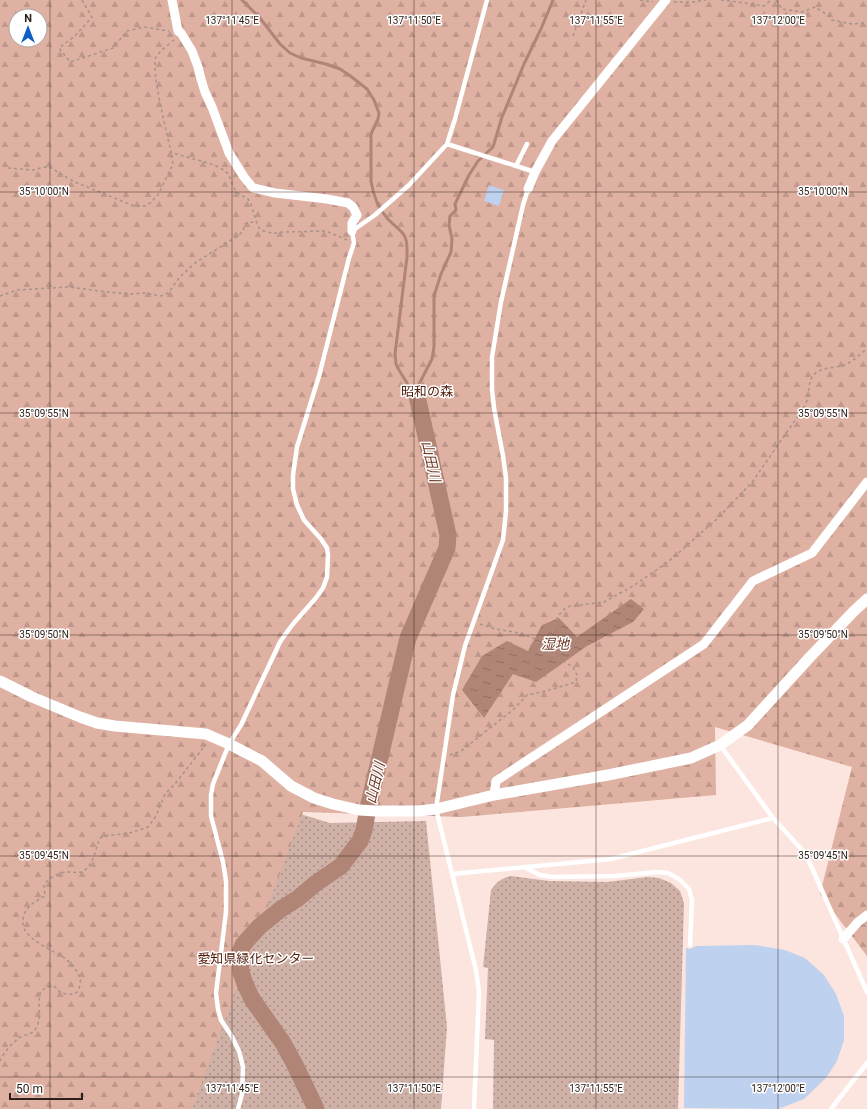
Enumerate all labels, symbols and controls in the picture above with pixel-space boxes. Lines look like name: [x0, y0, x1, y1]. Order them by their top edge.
north arrow: [8, 8, 48, 48]
text: N: [24, 12, 32, 25]
text: 137°11'45"E: [205, 15, 259, 26]
text: 137°11'50"E: [387, 15, 441, 26]
text: 137°11'55"E: [569, 15, 623, 26]
text: 137°12'00"E: [751, 15, 805, 26]
text: 35°10'00"N: [19, 186, 69, 197]
text: 35°10'00"N: [798, 186, 848, 197]
park label: 昭和の森: [401, 384, 453, 399]
text: 35°09'55"N: [19, 408, 69, 419]
text: 35°09'55"N: [798, 408, 848, 419]
water label: 山田川: [418, 439, 444, 485]
text: 35°09'50"N: [19, 629, 69, 640]
text: 35°09'50"N: [798, 629, 848, 640]
water label: 湿地: [541, 636, 571, 652]
water label: 山田川: [362, 759, 388, 805]
text: 35°09'45"N: [19, 850, 69, 861]
text: 35°09'45"N: [798, 850, 848, 861]
park label: 愛知県緑化センター: [197, 951, 315, 966]
scale bar: [10, 1075, 82, 1101]
text: 50 m: [16, 1082, 43, 1096]
text: 137°11'45"E: [205, 1083, 259, 1094]
text: 137°11'50"E: [387, 1083, 441, 1094]
text: 137°11'55"E: [569, 1083, 623, 1094]
text: 137°12'00"E: [751, 1083, 805, 1094]

